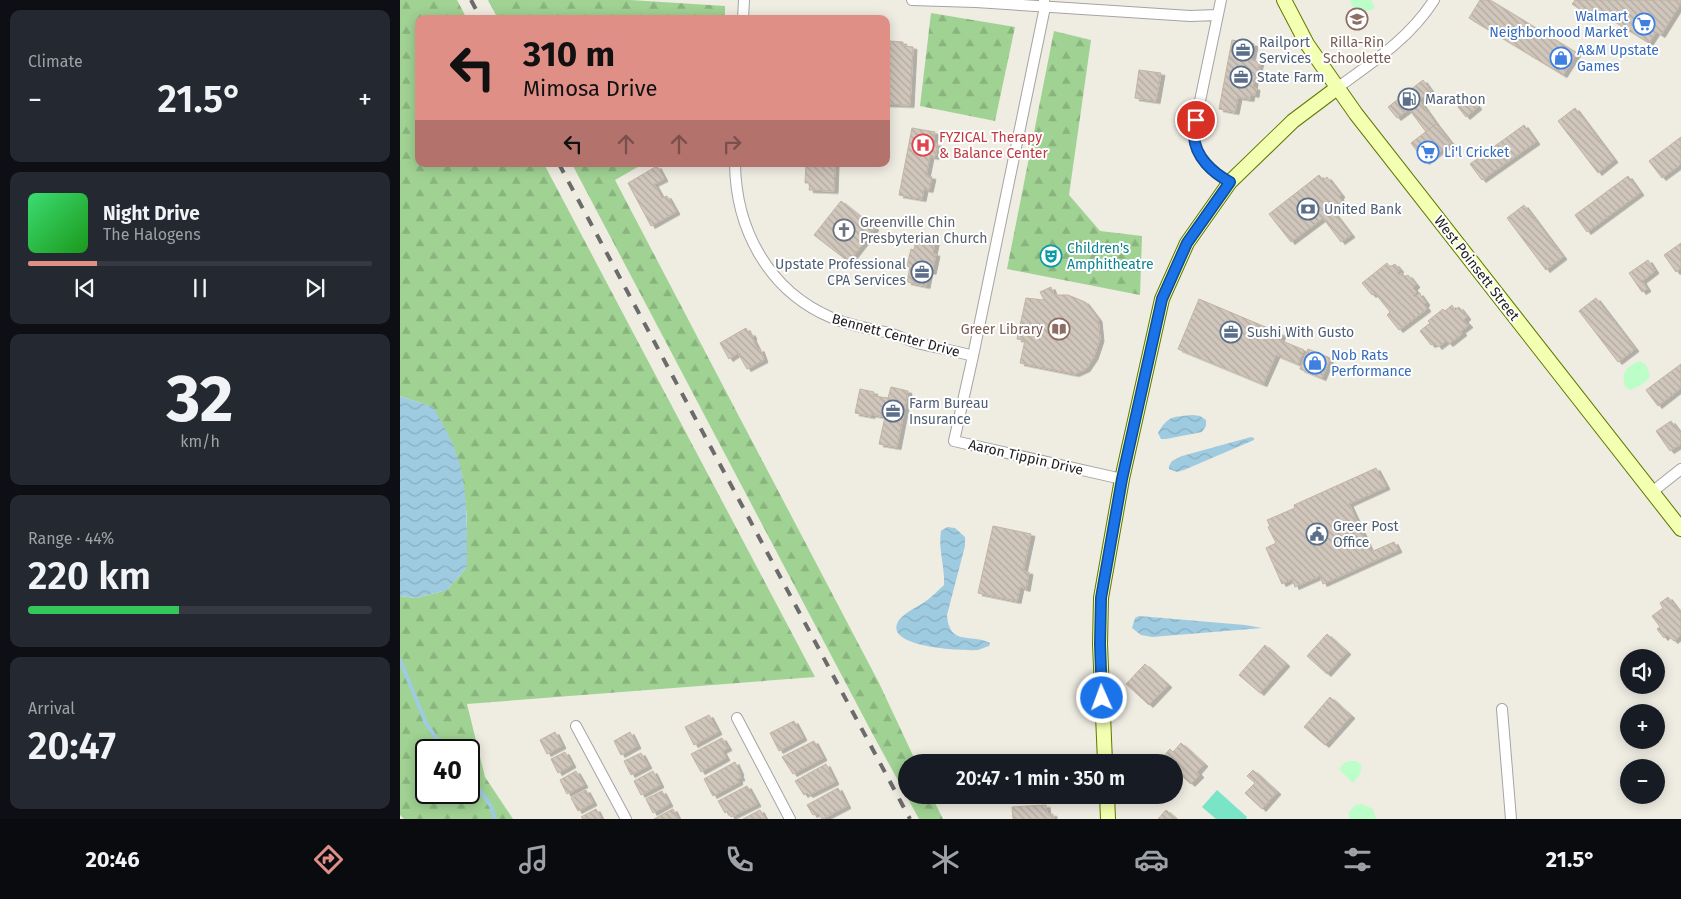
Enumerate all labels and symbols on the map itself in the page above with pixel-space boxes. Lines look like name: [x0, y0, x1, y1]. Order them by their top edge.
school or university icon: Rilla-Rin Schoolette: [1345, 7, 1369, 31]
place label: Walmart Neighborhood Market: [1489, 8, 1629, 41]
supermarket icon: Walmart Neighborhood Market: [1632, 12, 1656, 36]
place label: Railport Services: [1259, 34, 1312, 67]
place label: Rilla-Rin Schoolette: [1323, 34, 1391, 67]
office icon: Railport Services: [1231, 38, 1255, 62]
place label: A&M Upstate Games: [1577, 42, 1659, 75]
shop icon: A&M Upstate Games: [1549, 46, 1573, 70]
office icon: State Farm: [1229, 65, 1253, 89]
place label: State Farm: [1257, 69, 1324, 86]
fuel station icon: Marathon: [1397, 87, 1421, 111]
place label: Marathon: [1425, 91, 1486, 108]
pin: [1175, 99, 1217, 141]
place label: FYZICAL Therapy & Balance Center: [939, 129, 1048, 162]
hospital icon: FYZICAL Therapy & Balance Center: [911, 133, 935, 157]
supermarket icon: Li'l Cricket: [1416, 140, 1440, 164]
place label: Li'l Cricket: [1444, 144, 1510, 161]
bank icon: United Bank: [1296, 197, 1320, 221]
place label: United Bank: [1324, 201, 1402, 218]
street label: West Poinsett Street: [1430, 212, 1523, 325]
place label: Greenville Chin Presbyterian Church: [860, 214, 987, 247]
church icon: Greenville Chin Presbyterian Church: [832, 218, 856, 242]
place label: Children's Amphitheatre: [1067, 240, 1154, 273]
theatre icon: Children's Amphitheatre: [1039, 244, 1063, 268]
place label: Upstate Professional CPA Services: [775, 256, 906, 289]
office icon: Upstate Professional CPA Services: [910, 260, 934, 284]
street label: Bennett Center Drive: [830, 310, 962, 361]
library icon: Greer Library: [1047, 317, 1071, 341]
office icon: Sushi With Gusto: [1219, 320, 1243, 344]
place label: Greer Library: [961, 321, 1043, 338]
place label: Sushi With Gusto: [1247, 324, 1354, 341]
place label: Nob Rats Performance: [1331, 347, 1412, 380]
shop icon: Nob Rats Performance: [1303, 351, 1327, 375]
place label: Farm Bureau Insurance: [909, 395, 989, 428]
office icon: Farm Bureau Insurance: [881, 399, 905, 423]
street label: Aaron Tippin Drive: [967, 436, 1085, 479]
place label: Greer Post Office: [1333, 518, 1400, 551]
public building icon: Greer Post Office: [1305, 522, 1329, 546]
position arrow: [1075, 671, 1127, 723]
speed limit sign: 40: [415, 739, 480, 804]

